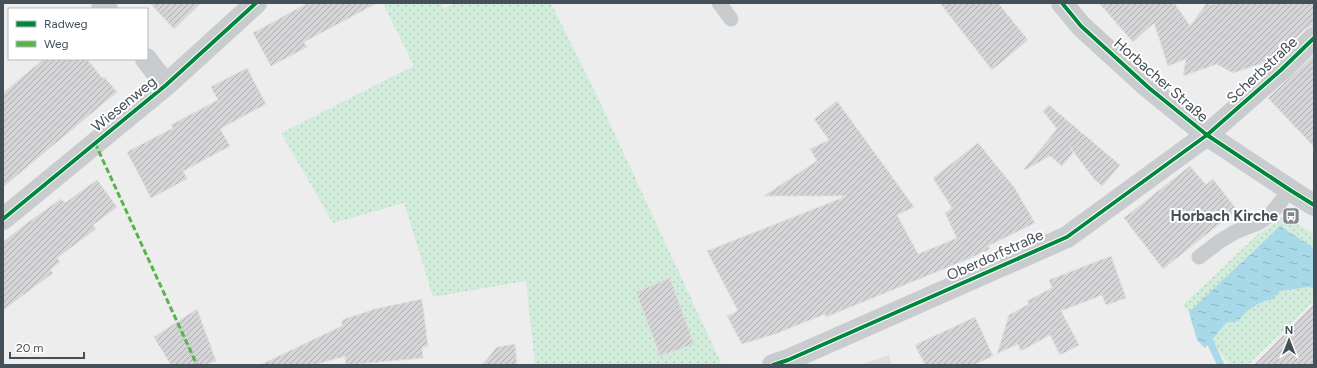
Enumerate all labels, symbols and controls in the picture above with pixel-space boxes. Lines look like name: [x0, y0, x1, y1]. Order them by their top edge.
legend: [8, 8, 148, 60]
text: Radweg: [44, 17, 88, 31]
street label: Scherbstraße: [1223, 33, 1301, 107]
street label: Horbacher Straße: [1110, 34, 1212, 126]
text: Weg: [44, 37, 69, 51]
street label: Wiesenweg: [88, 72, 160, 136]
bus stop icon: Horbach Kirche: [1281, 206, 1301, 226]
place label: Horbach Kirche: [1170, 207, 1279, 225]
street label: Oberdorfstraße: [944, 226, 1046, 284]
north arrow: [1269, 320, 1309, 360]
text: N: [1285, 324, 1293, 337]
scale bar: [10, 334, 84, 360]
text: 20 m: [16, 341, 44, 355]

